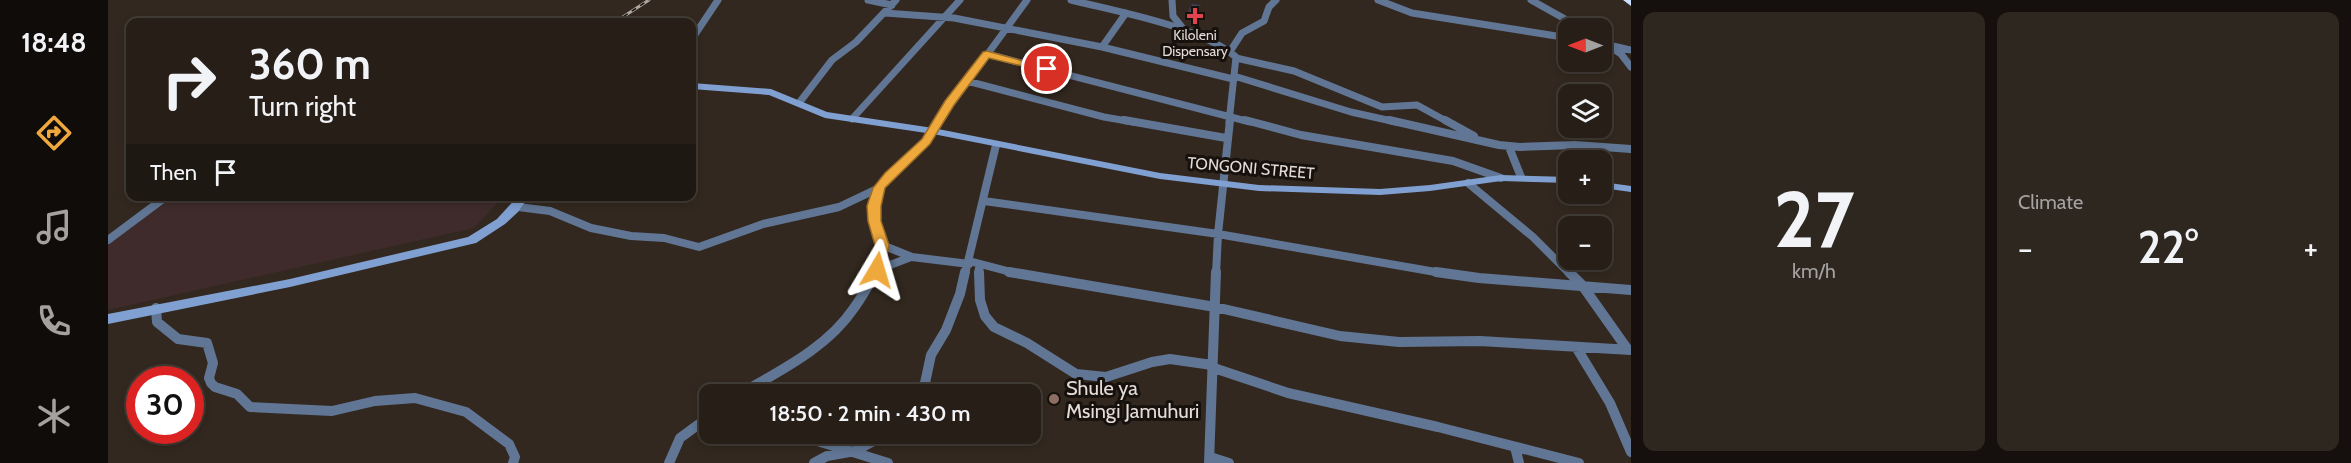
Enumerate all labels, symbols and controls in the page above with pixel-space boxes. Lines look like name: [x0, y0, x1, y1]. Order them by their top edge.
marker: Kiloleni Dispensary: [1186, 7, 1204, 25]
north arrow: [1558, 18, 1612, 72]
map controls: [1558, 18, 1612, 270]
text: 18:48: [21, 26, 87, 59]
place label: Kiloleni Dispensary: [1162, 26, 1228, 60]
text: 360 m: [249, 38, 371, 90]
icon: right: [150, 42, 228, 120]
pin: [1021, 43, 1072, 94]
icon: arrive: [1030, 52, 1063, 85]
button: layers: [1558, 84, 1612, 138]
text: Turn right: [249, 90, 356, 123]
icon: directions: [33, 112, 75, 154]
button: +: [1558, 150, 1612, 204]
street label: TONGONI STREET: [1187, 153, 1316, 183]
icon: arrive: [209, 156, 242, 189]
text: Then: [150, 159, 197, 186]
text: 27: [1773, 172, 1855, 267]
text: Climate: [2018, 190, 2083, 214]
icon: music: [33, 206, 75, 248]
button: −: [1558, 216, 1612, 270]
text: 22°: [2138, 220, 2198, 274]
text: −: [2018, 228, 2033, 268]
text: +: [2303, 228, 2318, 268]
position arrow: [845, 238, 909, 302]
text: km/h: [1792, 259, 1836, 283]
icon: phone: [33, 300, 75, 342]
speed limit sign: 30: [126, 366, 204, 444]
place label: Shule ya Msingi Jamuhuri: [1066, 376, 1199, 423]
marker: Shule ya Msingi Jamuhuri: [1047, 392, 1061, 406]
icon: climate: [33, 395, 75, 437]
text: 18:50 · 2 min · 430 m: [769, 400, 971, 427]

